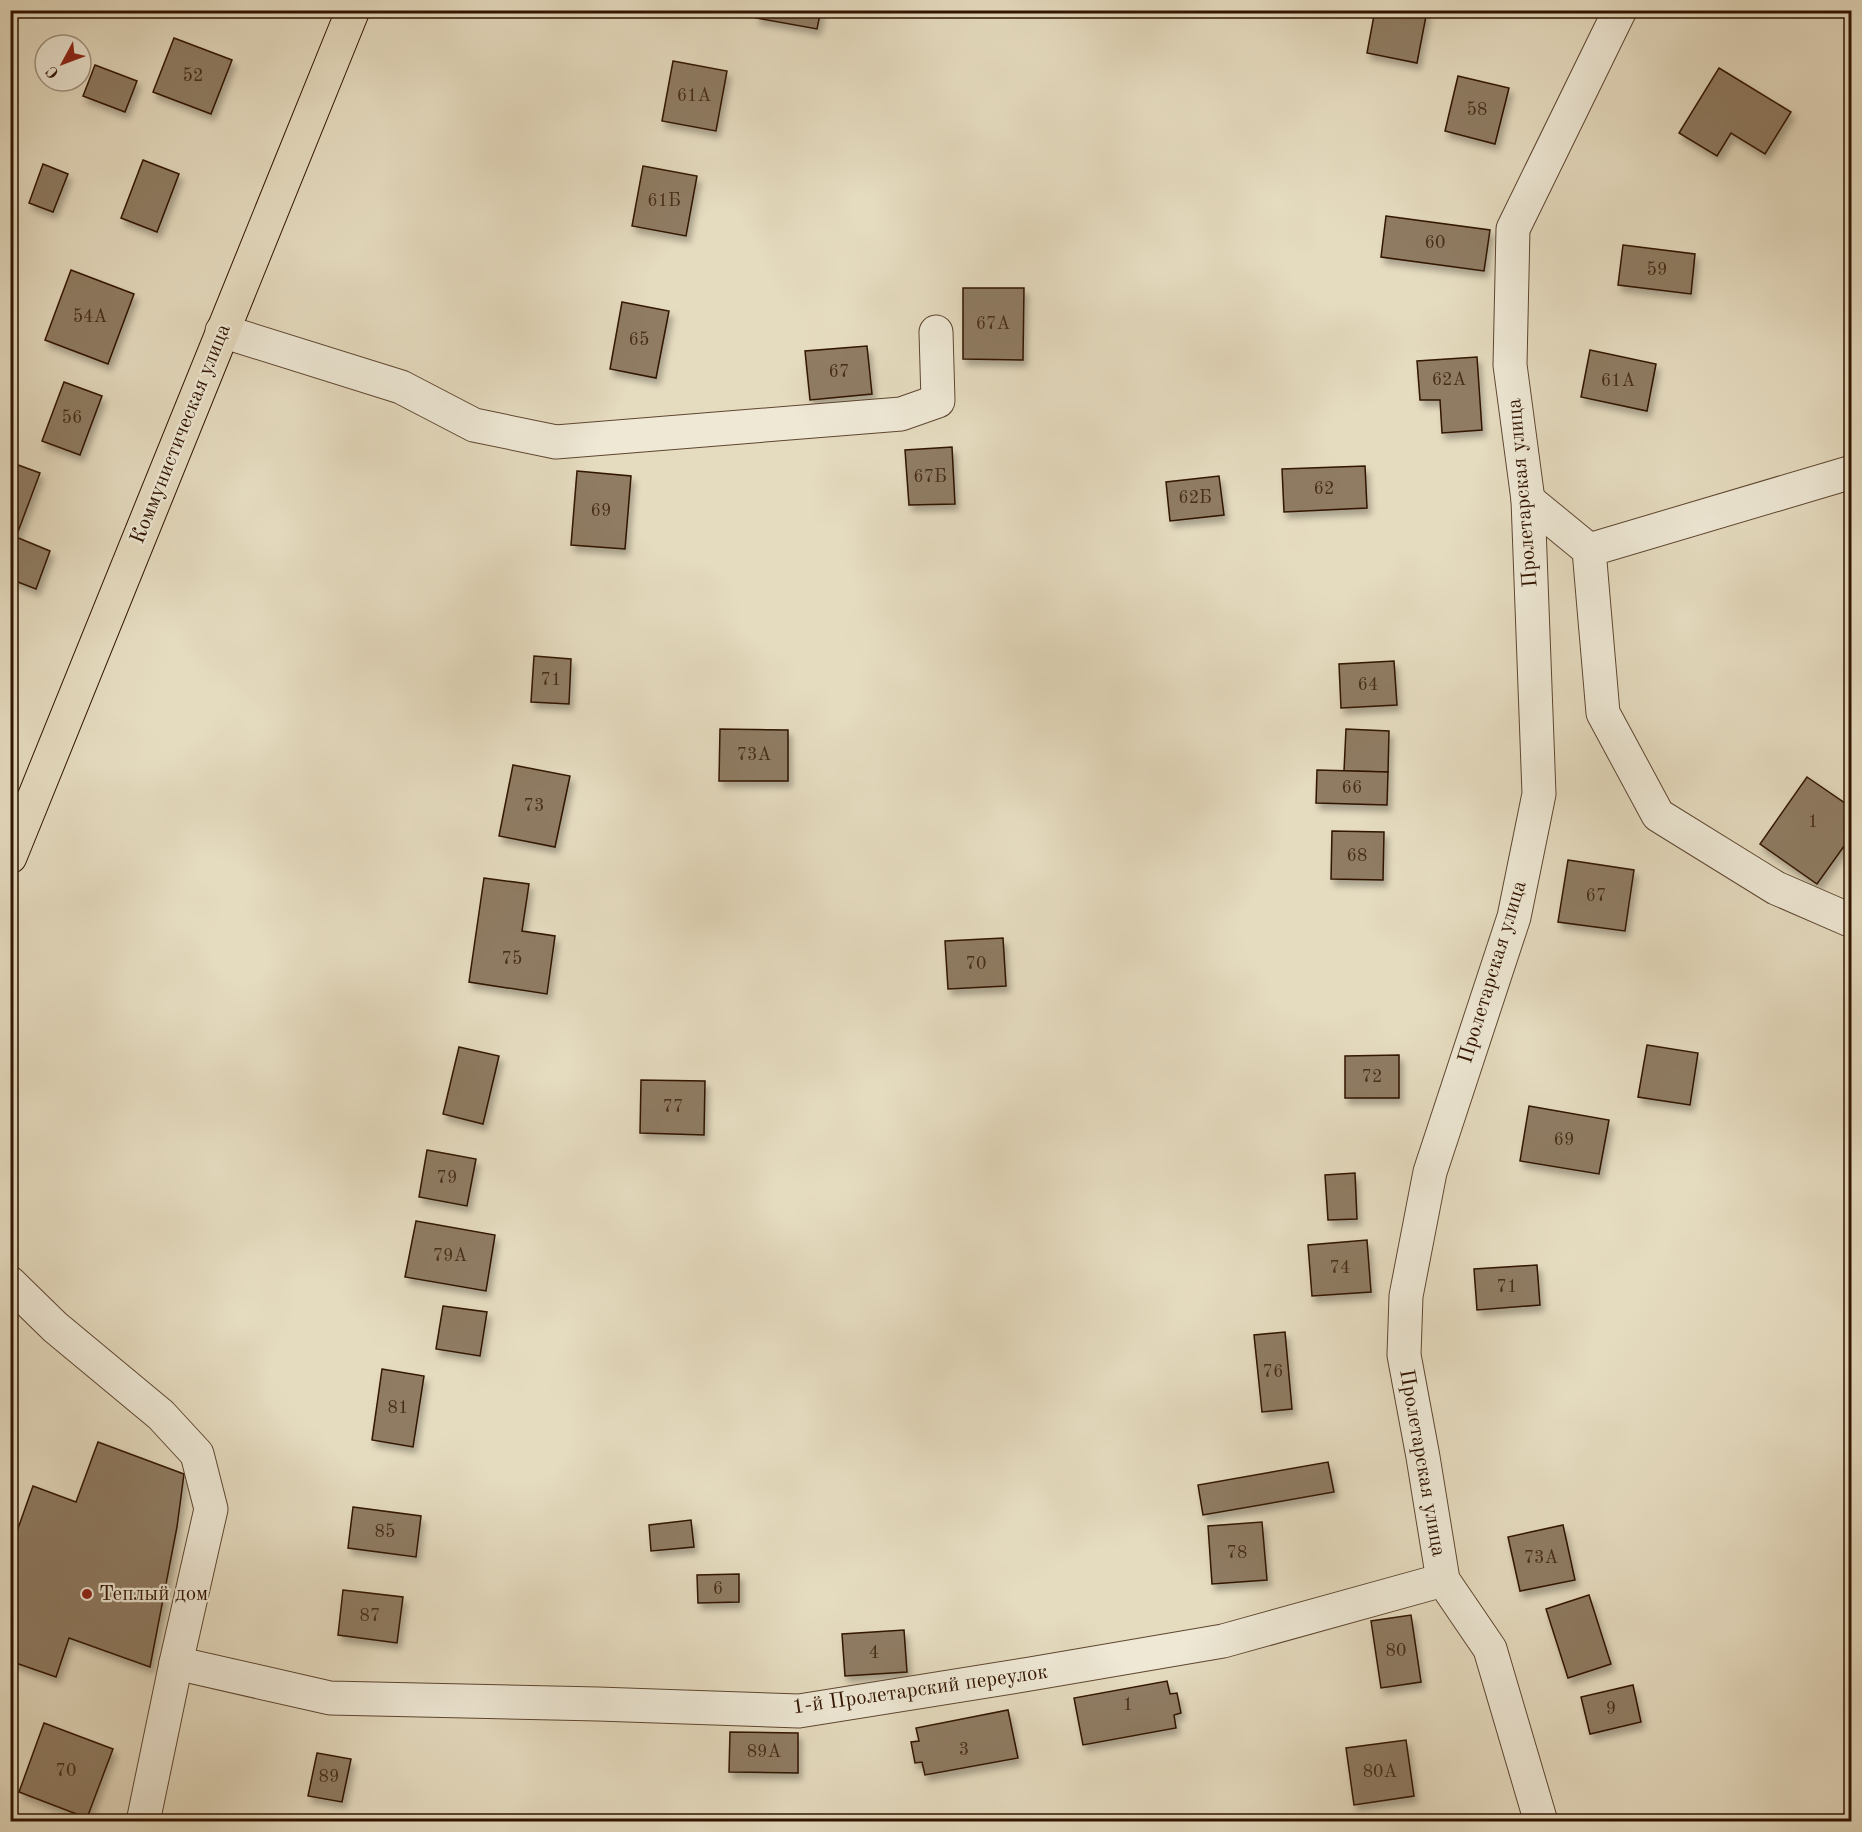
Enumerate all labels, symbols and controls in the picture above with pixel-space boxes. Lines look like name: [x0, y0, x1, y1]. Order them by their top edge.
north arrow: [33, 33, 93, 93]
text: С: [44, 62, 63, 81]
house number: 52: [183, 67, 203, 85]
house number: 61А: [677, 87, 712, 105]
house number: 58: [1467, 101, 1487, 119]
house number: 61Б: [647, 192, 681, 210]
house number: 60: [1425, 234, 1445, 252]
house number: 59: [1647, 261, 1667, 279]
house number: 54А: [73, 308, 108, 326]
house number: 67А: [976, 315, 1011, 333]
street label: Коммунистическая улица: [127, 321, 235, 547]
house number: 65: [629, 331, 649, 349]
house number: 67: [829, 363, 849, 381]
house number: 62А: [1432, 371, 1467, 389]
house number: 61А: [1601, 372, 1636, 390]
street label: Пролетарская улица: [1504, 398, 1542, 588]
house number: 56: [62, 409, 82, 427]
house number: 67Б: [913, 468, 947, 486]
house number: 62: [1314, 480, 1334, 498]
house number: 62Б: [1178, 489, 1212, 507]
house number: 69: [591, 502, 611, 520]
house number: 71: [541, 671, 561, 689]
house number: 64: [1358, 676, 1378, 694]
house number: 73А: [737, 746, 772, 764]
house number: 66: [1342, 779, 1362, 797]
house number: 73: [524, 797, 544, 815]
house number: 1: [1808, 813, 1818, 831]
house number: 68: [1347, 847, 1367, 865]
street label: Пролетарская улица: [1455, 878, 1531, 1066]
house number: 67: [1586, 887, 1606, 905]
house number: 75: [502, 950, 522, 968]
house number: 70: [966, 955, 986, 973]
house number: 72: [1362, 1068, 1382, 1086]
house number: 77: [663, 1098, 683, 1116]
house number: 69: [1554, 1131, 1574, 1149]
house number: 79: [437, 1169, 457, 1187]
house number: 79А: [433, 1247, 468, 1265]
house number: 74: [1330, 1259, 1350, 1277]
house number: 71: [1497, 1278, 1517, 1296]
house number: 76: [1263, 1363, 1283, 1381]
street label: Пролетарская улица: [1395, 1368, 1449, 1558]
house number: 81: [388, 1399, 408, 1417]
house number: 85: [375, 1523, 395, 1541]
house number: 78: [1227, 1544, 1247, 1562]
house number: 73А: [1524, 1549, 1559, 1567]
house number: 6: [713, 1580, 723, 1598]
place label: Теплый дом: [99, 1584, 208, 1605]
marker: Теплый дом: [80, 1587, 94, 1601]
house number: 87: [360, 1607, 380, 1625]
house number: 80: [1386, 1642, 1406, 1660]
house number: 4: [869, 1644, 879, 1662]
street label: 1-й Пролетарский переулок: [791, 1662, 1050, 1718]
house number: 1: [1123, 1696, 1133, 1714]
house number: 9: [1606, 1700, 1616, 1718]
house number: 3: [959, 1741, 969, 1759]
house number: 89А: [747, 1743, 782, 1761]
house number: 70: [56, 1762, 76, 1780]
house number: 80А: [1363, 1763, 1398, 1781]
house number: 89: [319, 1768, 339, 1786]

